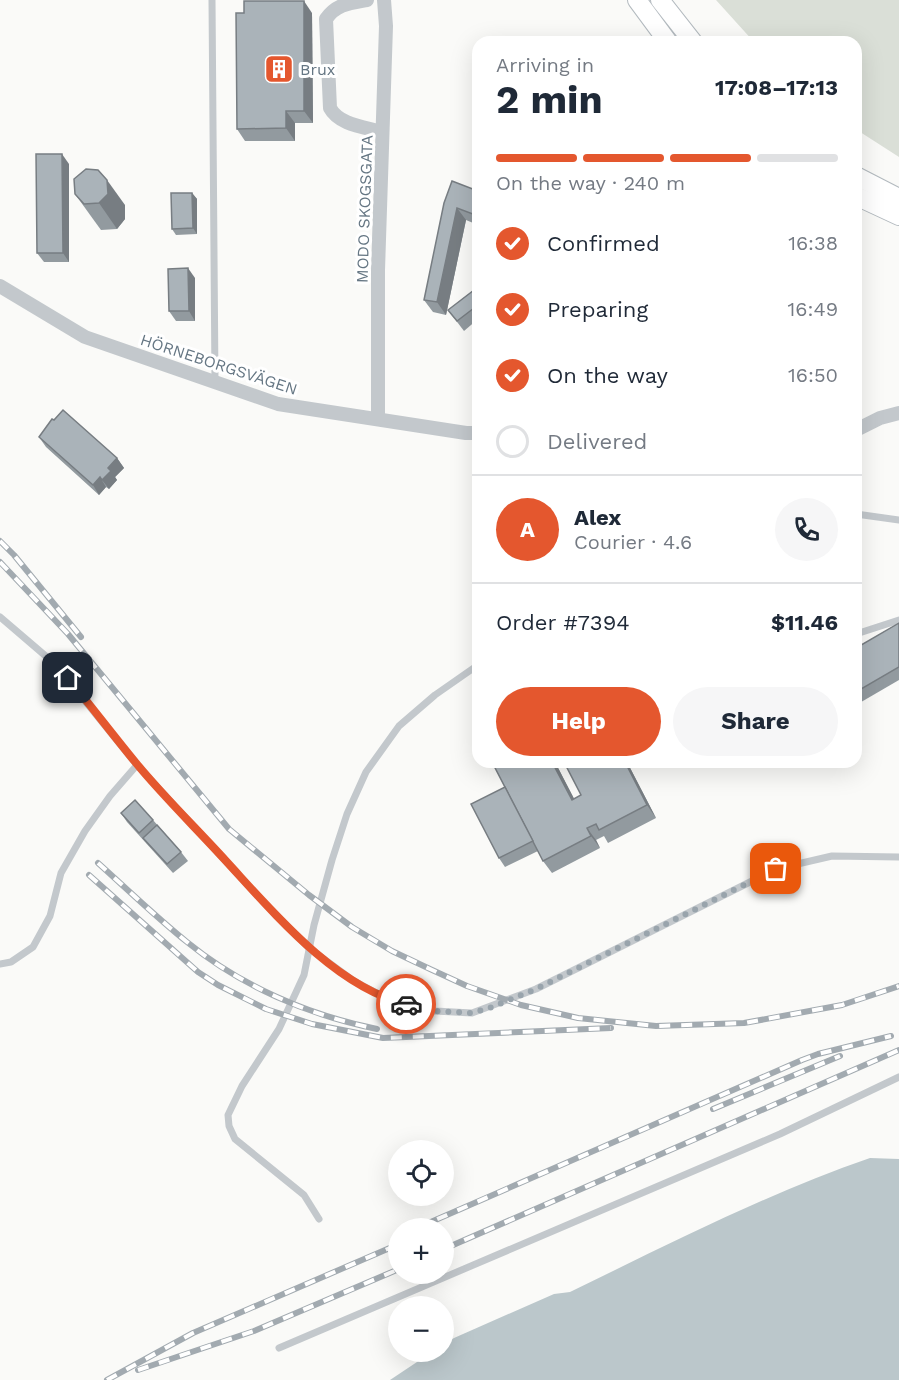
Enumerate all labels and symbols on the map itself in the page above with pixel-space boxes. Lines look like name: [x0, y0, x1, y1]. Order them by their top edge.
building icon: Brux: [263, 53, 295, 85]
place label: Brux: [300, 60, 335, 79]
street label: MODO SKOGSGATA: [352, 134, 377, 283]
street label: HÖRNEBORGSVÄGEN: [138, 330, 300, 399]
pin: [42, 652, 93, 703]
pin: [750, 843, 801, 894]
courier: [376, 974, 436, 1034]

